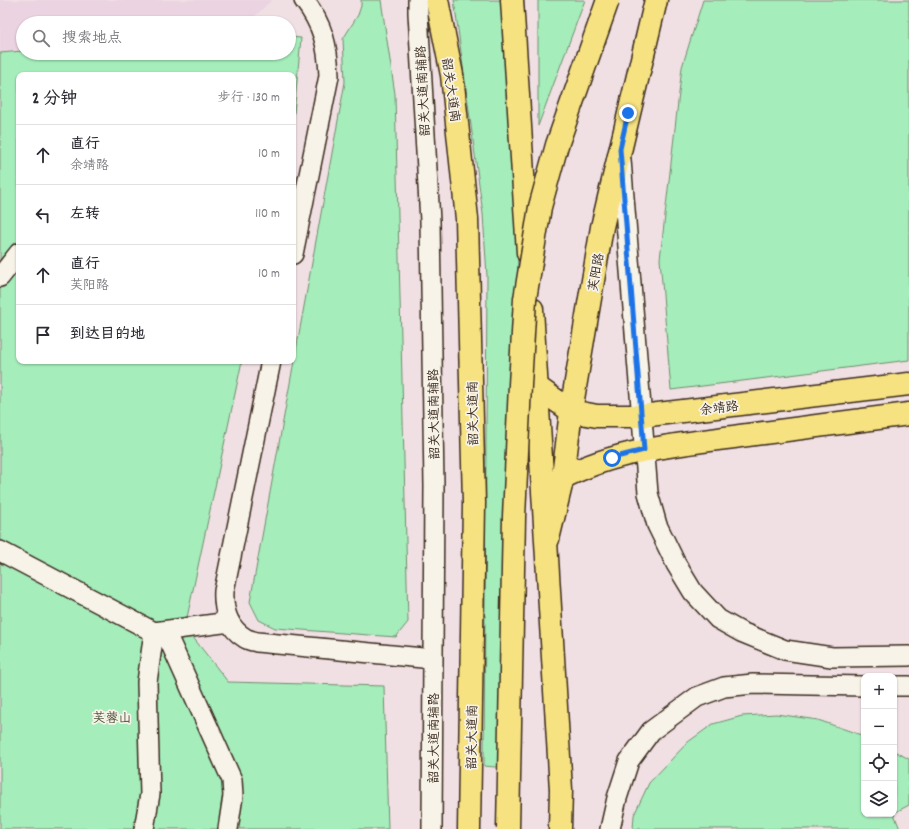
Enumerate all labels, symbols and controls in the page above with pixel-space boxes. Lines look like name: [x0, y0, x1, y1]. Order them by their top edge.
search box: [16, 16, 296, 60]
icon: search: [30, 27, 52, 49]
text: 搜索地点: [62, 28, 122, 50]
street label: 韶关大道南辅路: [413, 45, 436, 137]
street label: 韶关大道南: [436, 57, 463, 124]
text: 2 分钟: [32, 88, 77, 112]
text: 步行 · 130 m: [217, 89, 280, 108]
route end: [619, 104, 637, 122]
text: 直行: [70, 134, 100, 156]
icon: ahead: [32, 144, 54, 166]
text: 10 m: [258, 145, 280, 164]
text: 余靖路: [70, 157, 109, 176]
icon: left: [32, 204, 54, 226]
text: 左转: [70, 204, 100, 226]
text: 110 m: [255, 205, 280, 224]
street label: 芙阳路: [585, 252, 610, 293]
text: 直行: [70, 254, 100, 276]
icon: ahead: [32, 264, 54, 286]
text: 10 m: [258, 265, 280, 284]
text: 芙阳路: [70, 277, 109, 296]
icon: arrive: [32, 324, 54, 346]
text: 到达目的地: [70, 324, 145, 346]
street label: 韶关大道南辅路: [425, 368, 446, 460]
street label: 韶关大道南: [464, 380, 485, 446]
street label: 余靖路: [699, 398, 740, 421]
route start: [603, 449, 621, 467]
map controls: [861, 673, 897, 817]
button: +: [861, 673, 897, 709]
street label: 韶关大道南辅路: [426, 692, 445, 784]
street label: 韶关大道南: [463, 704, 484, 770]
button: −: [861, 709, 897, 745]
park label: 芙蓉山: [92, 710, 132, 729]
button: locate: [861, 745, 897, 781]
button: layers: [861, 781, 897, 817]

